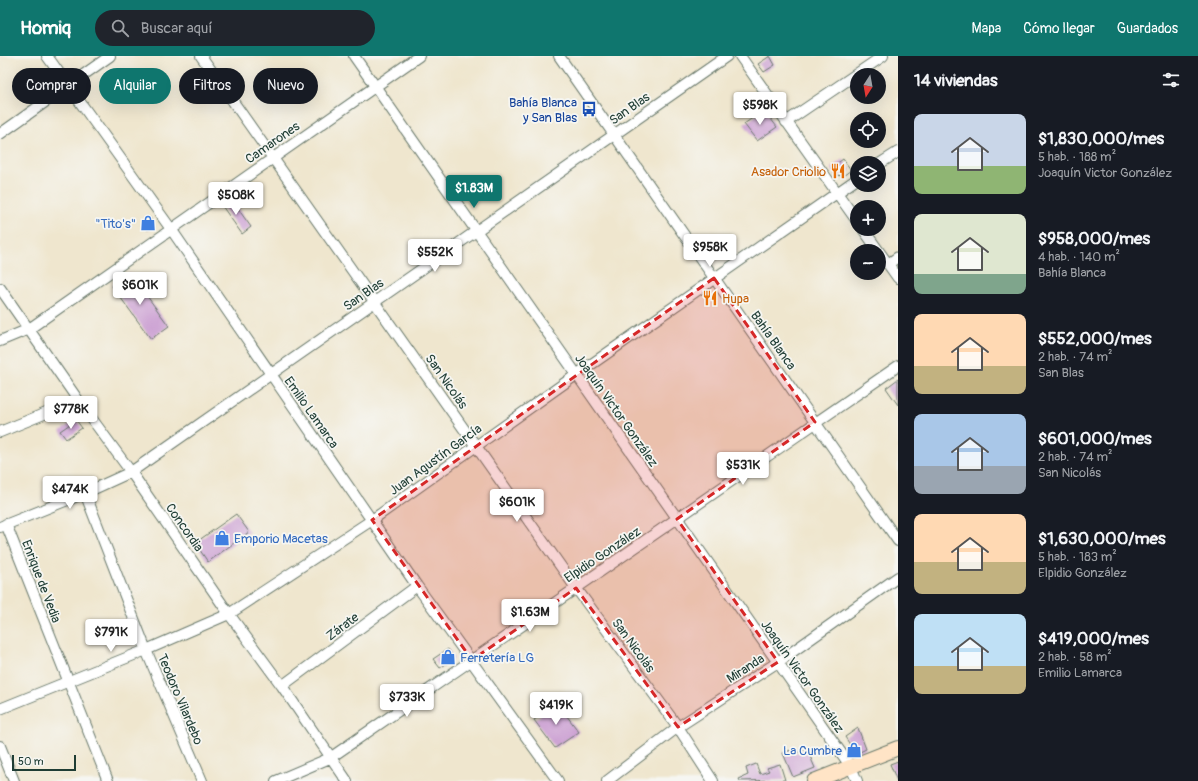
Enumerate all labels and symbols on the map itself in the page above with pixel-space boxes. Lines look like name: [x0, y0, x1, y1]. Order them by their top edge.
north arrow: [850, 68, 886, 104]
street label: San Blas: [606, 89, 653, 128]
pin: $598K: [732, 92, 788, 126]
place label: Bahía Blanca y San Blas: [509, 95, 577, 126]
bus stop icon: Bahía Blanca y San Blas: [580, 100, 598, 118]
street label: Camarones: [242, 118, 303, 167]
restaurant icon: Asador Criolio: [829, 162, 847, 180]
place label: Asador Criolio: [751, 164, 826, 180]
pin: $1.83M: [441, 175, 507, 209]
pin: $508K: [208, 182, 264, 216]
shop icon: "Tito's": [139, 214, 157, 232]
place label: "Tito's": [95, 216, 136, 232]
pin: $958K: [682, 234, 738, 268]
pin: $552K: [407, 239, 463, 273]
pin: $601K: [112, 272, 168, 306]
street label: San Blas: [340, 275, 387, 314]
restaurant icon: Hupa: [701, 289, 719, 307]
place label: Hupa: [722, 291, 749, 307]
street label: Bahía Blanca: [747, 308, 799, 373]
street label: San Nicolás: [422, 351, 471, 412]
street label: Joaquín Victor González: [571, 351, 661, 470]
street label: Emilio Lamarca: [281, 374, 342, 452]
pin: $778K: [43, 396, 99, 430]
street label: Juan Agustín García: [386, 421, 485, 499]
pin: $531K: [715, 452, 771, 486]
pin: $474K: [42, 476, 98, 510]
pin: $601K: [489, 489, 545, 523]
street label: Concordia: [162, 500, 206, 555]
street label: Elpidio González: [561, 523, 644, 586]
shop icon: Emporio Macetas: [213, 529, 231, 547]
place label: Emporio Macetas: [234, 531, 328, 547]
street label: Enrique de Vedia: [18, 538, 64, 625]
pin: $1.63M: [497, 599, 563, 633]
street label: Zárate: [323, 609, 363, 644]
street label: San Nicolás: [608, 615, 658, 676]
street label: Joaquín Victor González: [757, 617, 847, 736]
pin: $791K: [83, 619, 139, 653]
shop icon: Ferretería LG: [439, 648, 457, 666]
place label: Ferretería LG: [460, 650, 534, 666]
street label: Miranda: [724, 651, 767, 687]
street label: Teodoro Vilardebo: [154, 652, 206, 747]
pin: $733K: [379, 684, 435, 718]
pin: $419K: [528, 692, 584, 726]
shop icon: La Cumbre: [845, 741, 863, 759]
place label: La Cumbre: [783, 743, 843, 759]
scale bar: [12, 753, 76, 772]

